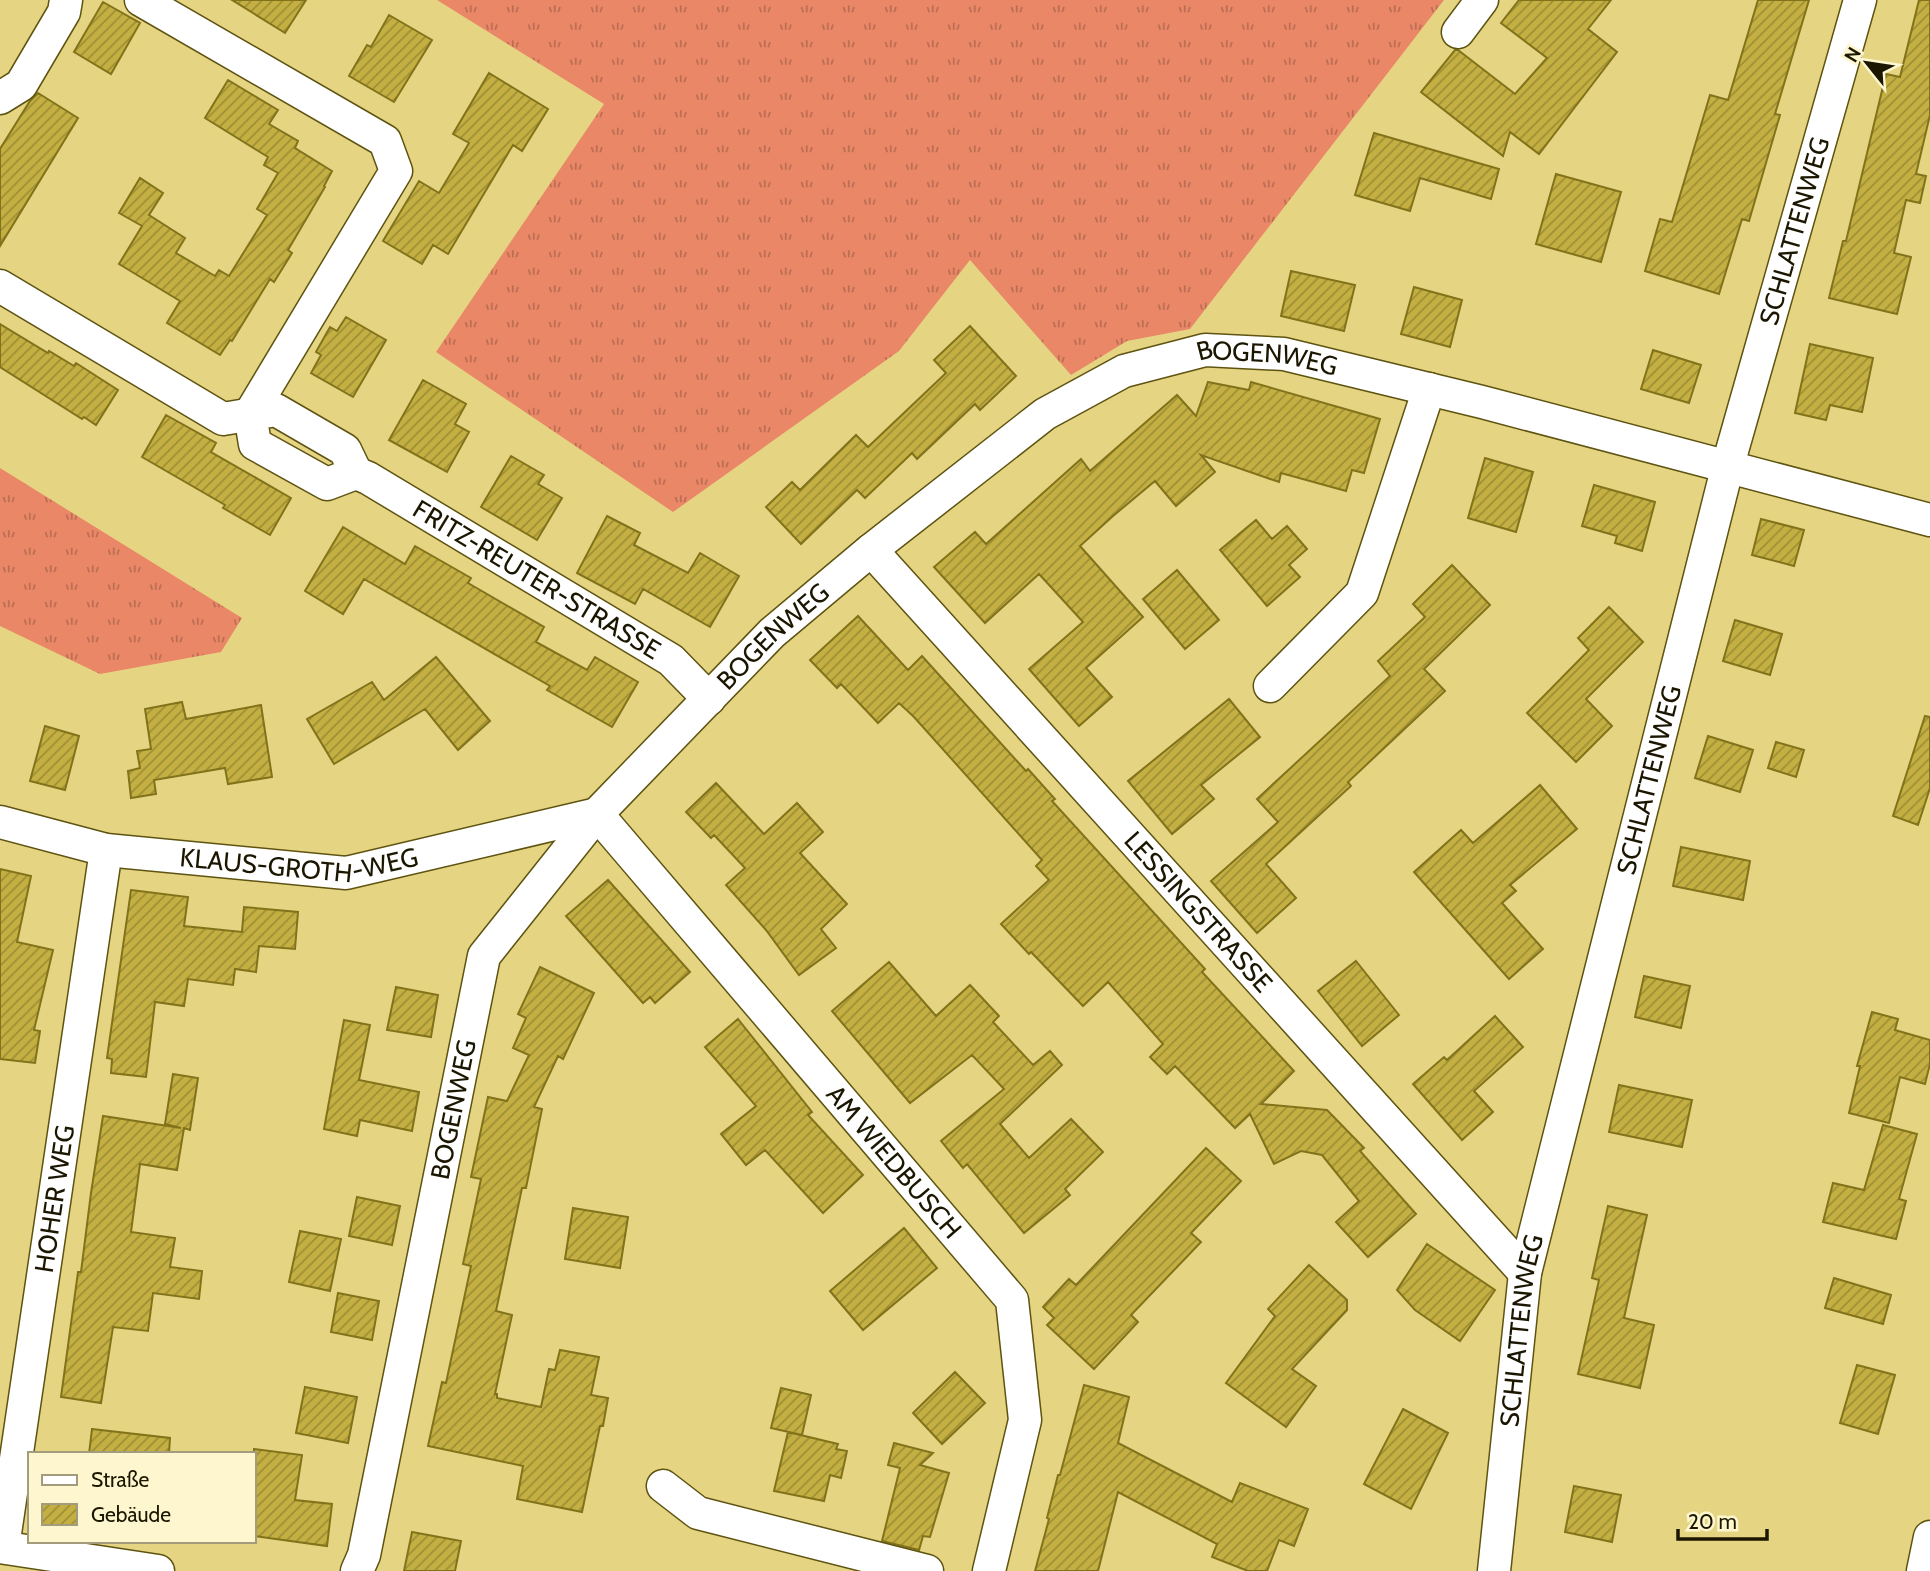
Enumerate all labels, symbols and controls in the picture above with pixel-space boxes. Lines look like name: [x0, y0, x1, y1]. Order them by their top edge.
north arrow: [1832, 28, 1902, 98]
text: N: [1839, 43, 1866, 66]
street label: SCHLATTENWEG: [1753, 133, 1836, 329]
street label: BOGENWEG: [1193, 333, 1341, 382]
street label: FRITZ-REUTER-STRASSE: [407, 493, 667, 666]
street label: BOGENWEG: [710, 576, 835, 696]
street label: SCHLATTENWEG: [1610, 682, 1688, 878]
street label: LESSINGSTRASSE: [1117, 825, 1279, 999]
street label: KLAUS-GROTH-WEG: [178, 841, 421, 890]
street label: BOGENWEG: [424, 1037, 483, 1182]
street label: AM WIEDBUSCH: [820, 1079, 968, 1245]
street label: HOHER WEG: [28, 1123, 81, 1275]
street label: SCHLATTENWEG: [1493, 1231, 1550, 1428]
legend: [28, 1452, 256, 1543]
text: Straße: [91, 1467, 150, 1492]
scale bar: [1678, 1498, 1767, 1542]
text: Gebäude: [91, 1502, 171, 1527]
text: 20 m: [1688, 1509, 1737, 1534]

